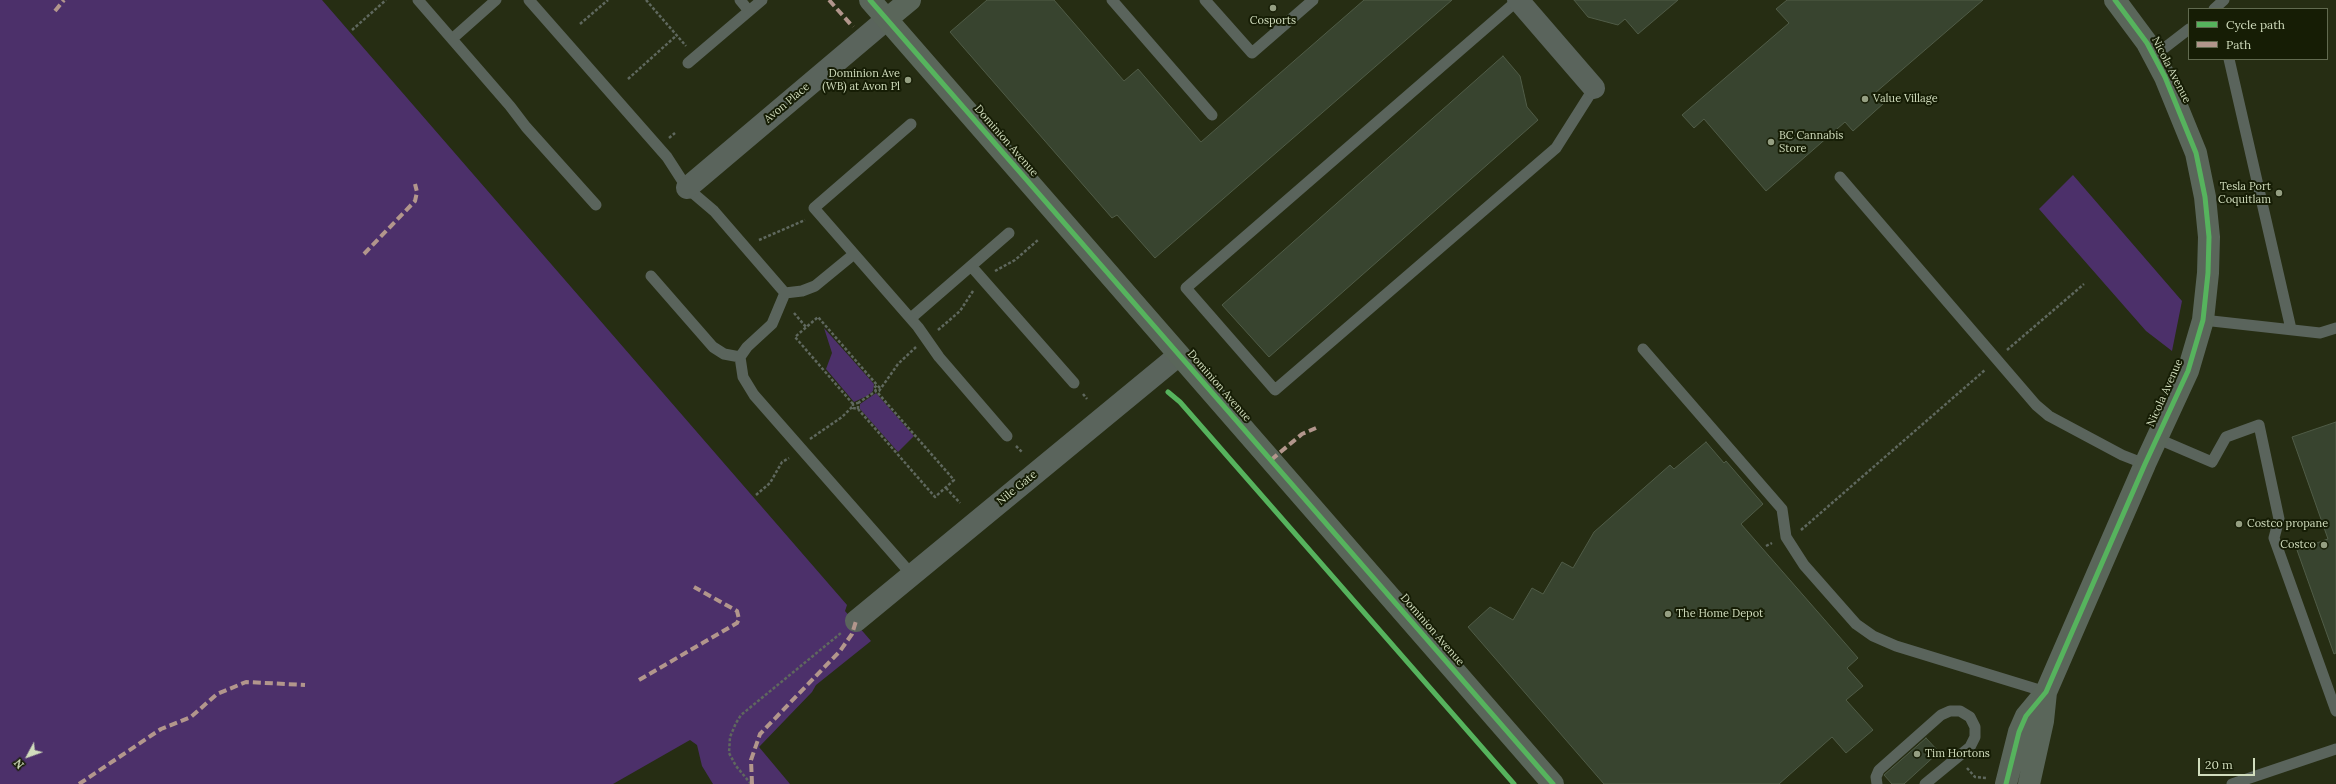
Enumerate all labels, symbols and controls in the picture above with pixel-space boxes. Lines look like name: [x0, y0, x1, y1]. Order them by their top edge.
marker: Cosports: [1268, 3, 1278, 13]
legend: [2188, 8, 2328, 60]
place label: Cosports: [1250, 14, 1296, 28]
text: Cycle path: [2226, 17, 2285, 32]
street label: Nicola Avenue: [2149, 35, 2193, 105]
text: Path: [2226, 37, 2251, 52]
place label: Dominion Ave (WB) at Avon Pl: [822, 67, 900, 93]
marker: Dominion Ave (WB) at Avon Pl: [903, 75, 913, 85]
street label: Avon Place: [762, 80, 812, 126]
place label: Value Village: [1873, 92, 1938, 106]
marker: Value Village: [1860, 94, 1870, 104]
street label: Dominion Avenue: [971, 102, 1041, 180]
place label: BC Cannabis Store: [1779, 129, 1843, 155]
marker: BC Cannabis Store: [1766, 137, 1776, 147]
place label: Tesla Port Coquitlam: [2218, 180, 2271, 206]
marker: Tesla Port Coquitlam: [2274, 188, 2284, 198]
street label: Dominion Avenue: [1184, 347, 1254, 425]
street label: Nicola Avenue: [2144, 357, 2186, 429]
street label: Nile Gate: [994, 468, 1040, 508]
place label: Costco propane: [2247, 517, 2328, 531]
marker: Costco propane: [2234, 519, 2244, 529]
place label: Costco: [2280, 538, 2316, 552]
marker: Costco: [2319, 540, 2329, 550]
street label: Dominion Avenue: [1397, 591, 1467, 669]
place label: The Home Depot: [1676, 607, 1763, 621]
marker: The Home Depot: [1663, 609, 1673, 619]
north arrow: [8, 736, 48, 776]
place label: Tim Hortons: [1925, 747, 1990, 761]
marker: Tim Hortons: [1912, 749, 1922, 759]
scale bar: [2200, 750, 2257, 776]
text: N: [11, 756, 27, 772]
text: 20 m: [2205, 757, 2233, 772]

